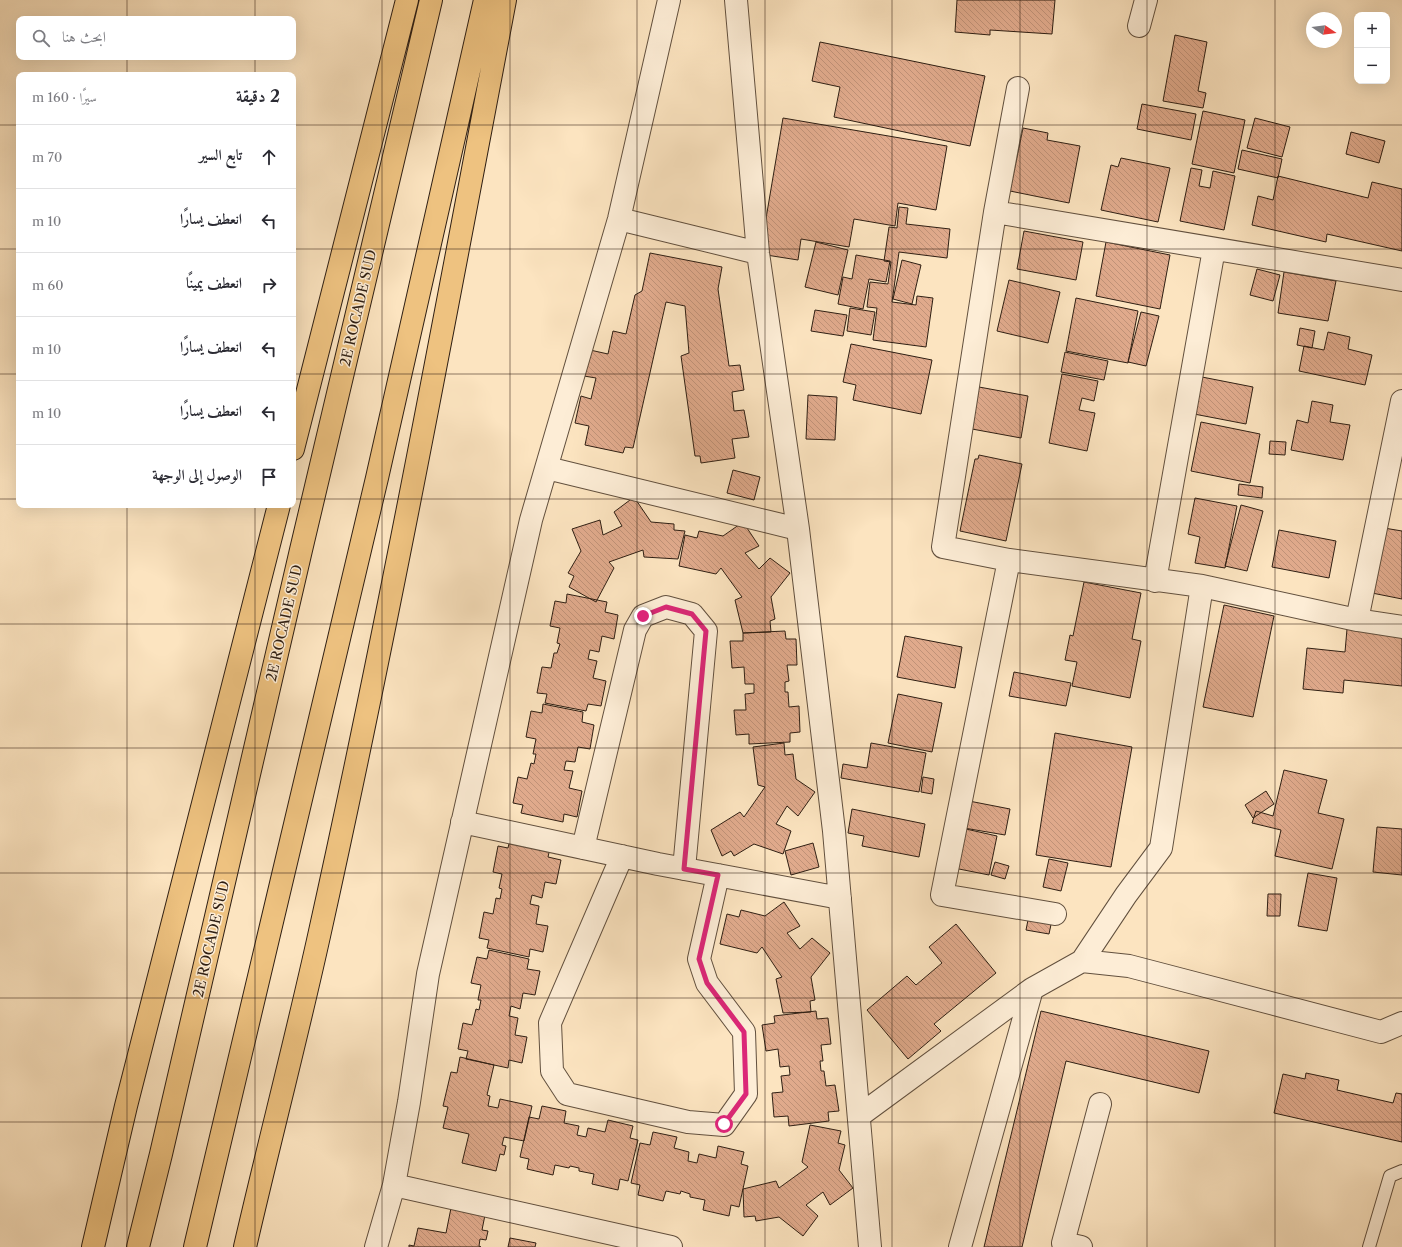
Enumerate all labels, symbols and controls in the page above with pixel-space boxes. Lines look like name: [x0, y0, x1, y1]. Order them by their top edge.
north arrow: [1306, 12, 1342, 48]
map controls: [1354, 12, 1390, 84]
button: +: [1354, 12, 1390, 48]
search box: [16, 16, 296, 60]
icon: search: [30, 27, 52, 49]
text: ابحث هنا: [62, 27, 106, 46]
button: −: [1354, 48, 1390, 84]
text: 2 دقيقة: [236, 86, 280, 106]
text: سيرًا · 160 m: [32, 89, 97, 105]
text: تابع السير: [199, 145, 242, 164]
icon: ahead: [258, 146, 280, 168]
text: 70 m: [32, 149, 62, 165]
text: انعطف يسارًا: [180, 209, 242, 228]
icon: left: [258, 210, 280, 232]
text: 10 m: [32, 213, 61, 229]
street label: 2E ROCADE SUD: [336, 248, 380, 368]
text: انعطف يمينًا: [186, 273, 242, 292]
icon: right: [258, 274, 280, 296]
text: 60 m: [32, 277, 63, 293]
text: انعطف يسارًا: [180, 337, 242, 356]
icon: left: [258, 338, 280, 360]
text: 10 m: [32, 341, 61, 357]
text: انعطف يسارًا: [180, 401, 242, 420]
icon: left: [258, 402, 280, 424]
text: 10 m: [32, 405, 61, 421]
text: الوصول إلى الوجهة: [152, 465, 242, 484]
icon: arrive: [258, 466, 280, 488]
street label: 2E ROCADE SUD: [262, 563, 306, 683]
route end: [634, 607, 652, 625]
street label: 2E ROCADE SUD: [189, 879, 233, 999]
route start: [715, 1115, 733, 1133]

